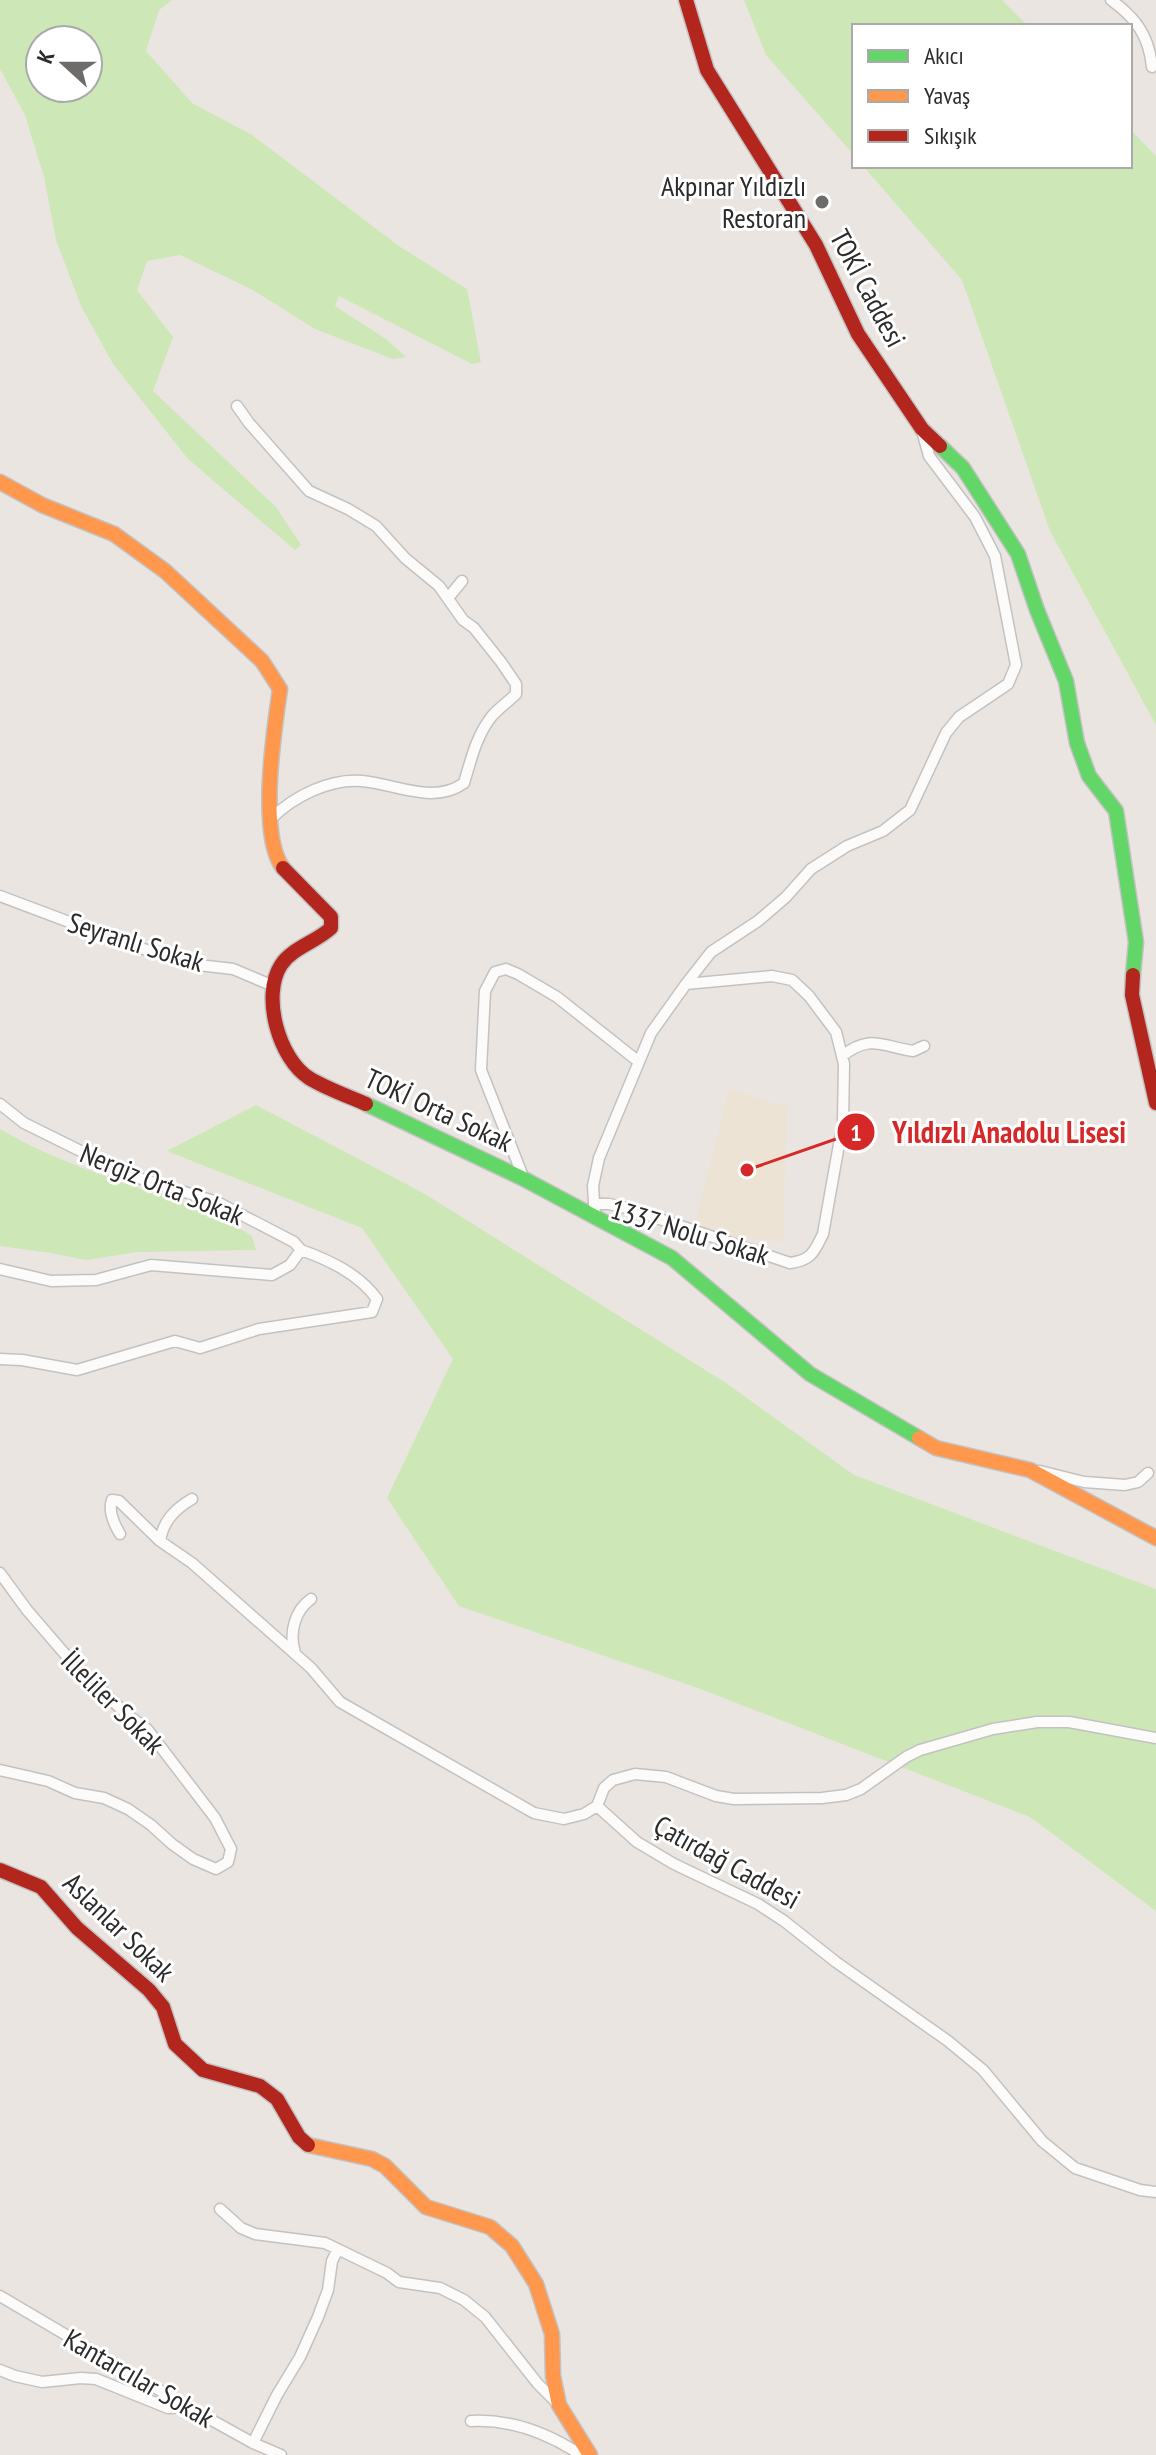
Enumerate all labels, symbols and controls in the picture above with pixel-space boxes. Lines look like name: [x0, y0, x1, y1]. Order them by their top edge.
north arrow: [24, 24, 104, 104]
legend: [852, 24, 1132, 168]
text: Akıcı: [924, 40, 964, 71]
text: K: [30, 46, 61, 67]
text: Yavaş: [924, 80, 970, 111]
text: Sıkışık: [924, 120, 977, 151]
place label: Akpınar Yıldızlı Restoran: [661, 167, 806, 236]
marker: Akpınar Yıldızlı Restoran: [813, 193, 831, 211]
street label: TOKİ Caddesi: [822, 223, 915, 353]
street label: Seyranlı Sokak: [64, 903, 209, 980]
street label: TOKİ Orta Sokak: [359, 1059, 519, 1160]
callout: Yıldızlı Anadolu Lisesi: [836, 1105, 1143, 1159]
text: Yıldızlı Anadolu Lisesi: [891, 1112, 1126, 1151]
text: 1: [850, 1117, 862, 1148]
street label: Nergiz Orta Sokak: [75, 1134, 250, 1233]
street label: 1337 Nolu Sokak: [606, 1190, 774, 1273]
street label: İlleliler Sokak: [53, 1642, 173, 1762]
street label: Çatırdağ Caddesi: [648, 1806, 807, 1917]
street label: Aslanlar Sokak: [56, 1864, 183, 1989]
street label: Kantarcılar Sokak: [57, 2320, 221, 2436]

